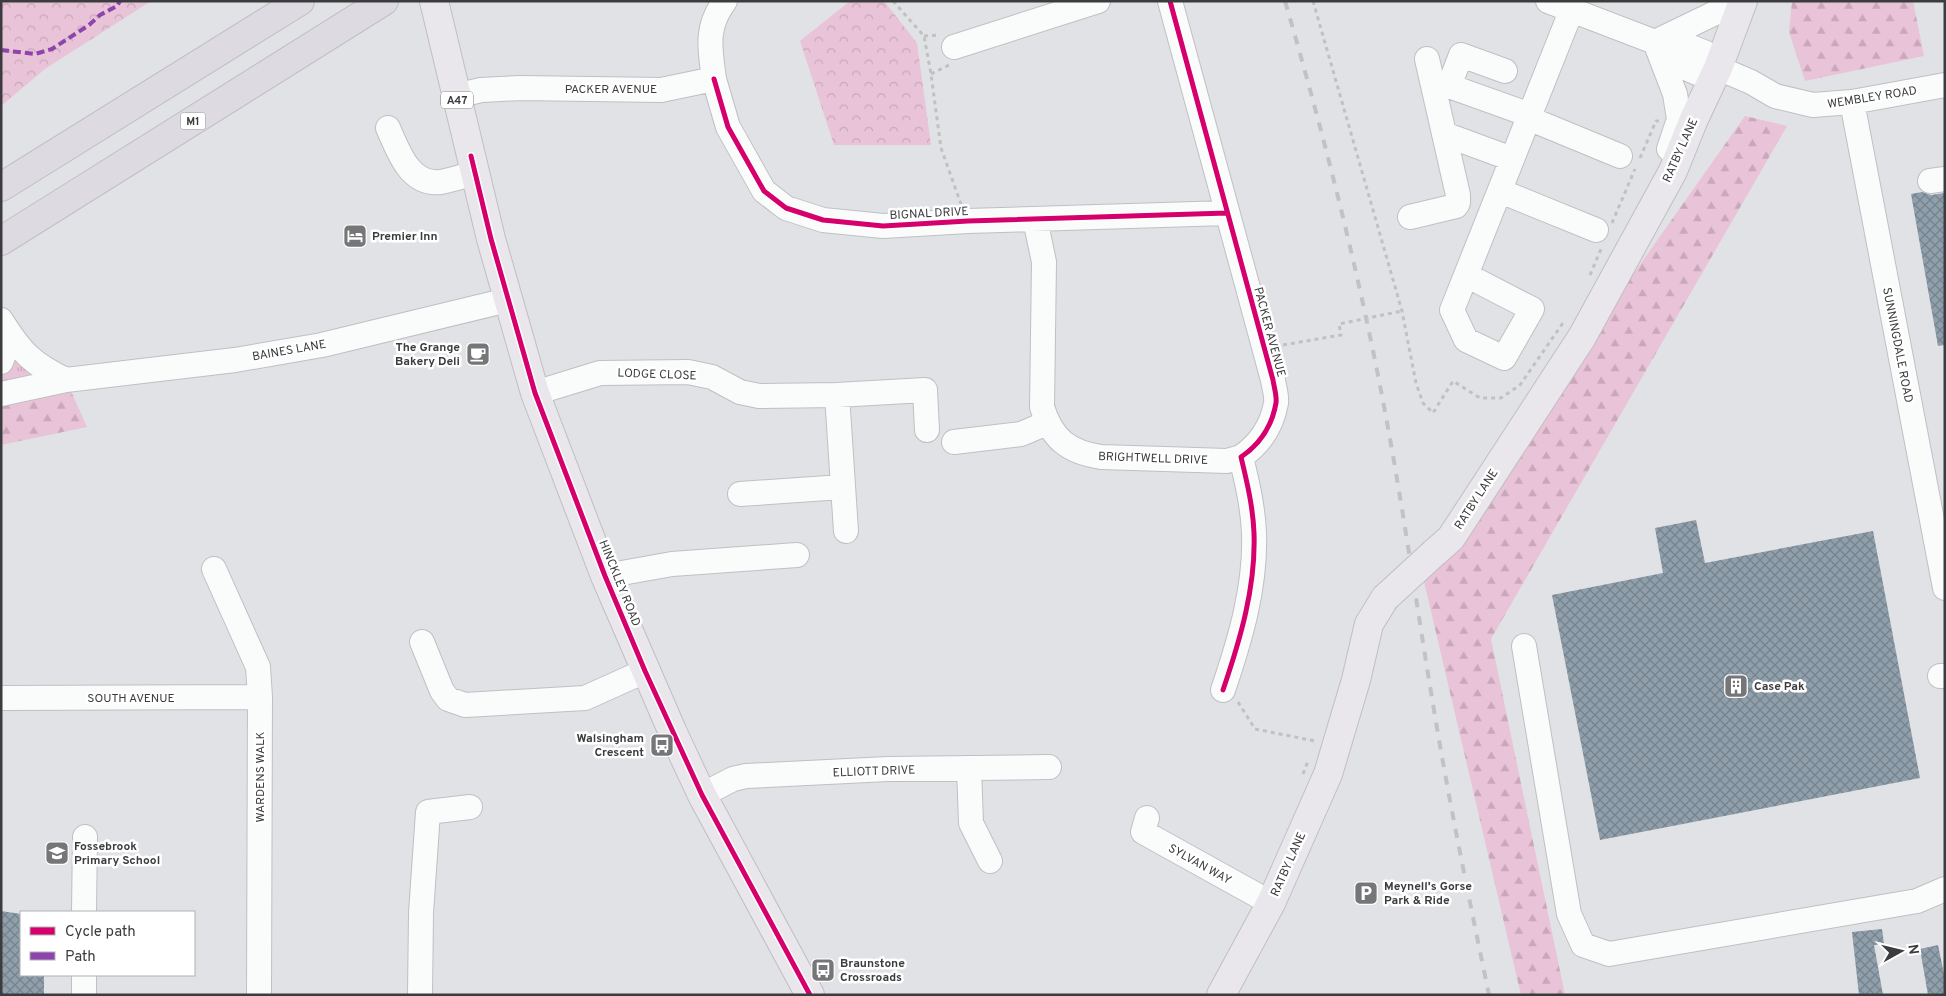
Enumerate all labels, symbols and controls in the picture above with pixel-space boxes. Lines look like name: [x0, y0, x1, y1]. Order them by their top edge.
street label: PACKER AVENUE: [565, 82, 657, 98]
street label: WEMBLEY ROAD: [1826, 83, 1918, 113]
road number: A47: [441, 92, 473, 108]
road number: M1: [180, 112, 206, 130]
street label: RATBY LANE: [1660, 116, 1702, 185]
street label: BIGNAL DRIVE: [889, 204, 969, 224]
hotel icon: Premier Inn: [342, 223, 368, 249]
place label: Premier Inn: [372, 229, 438, 245]
street label: PACKER AVENUE: [1249, 285, 1289, 379]
street label: SUNNINGDALE ROAD: [1878, 286, 1916, 404]
street label: BAINES LANE: [251, 337, 327, 365]
place label: The Grange Bakery Deli: [395, 340, 460, 370]
cafe icon: The Grange Bakery Deli: [465, 341, 491, 367]
street label: LODGE CLOSE: [617, 366, 697, 384]
street label: BRIGHTWELL DRIVE: [1098, 449, 1208, 469]
street label: RATBY LANE: [1451, 466, 1502, 533]
street label: HINCKLEY ROAD: [594, 538, 644, 629]
building icon: Case Pak: [1723, 673, 1749, 699]
place label: Case Pak: [1754, 679, 1805, 695]
street label: SOUTH AVENUE: [87, 691, 175, 707]
street label: WARDENS WALK: [253, 731, 269, 823]
place label: Walsingham Crescent: [576, 731, 644, 761]
bus stop icon: Walsingham Crescent: [649, 732, 675, 758]
street label: ELLIOTT DRIVE: [832, 763, 916, 781]
street label: RATBY LANE: [1268, 830, 1310, 899]
place label: Fossebrook Primary School: [74, 839, 160, 869]
school or university icon: Fossebrook Primary School: [44, 840, 70, 866]
street label: SYLVAN WAY: [1165, 841, 1234, 889]
place label: Meynell's Gorse Park & Ride: [1384, 879, 1472, 909]
parking icon: Meynell's Gorse Park & Ride: [1353, 880, 1379, 906]
legend: [20, 911, 195, 976]
text: Cycle path: [65, 923, 136, 942]
north arrow: [1876, 926, 1926, 976]
text: N: [1903, 943, 1922, 956]
text: Path: [65, 948, 96, 967]
place label: Braunstone Crossroads: [840, 956, 905, 986]
bus stop icon: Braunstone Crossroads: [810, 957, 836, 983]

